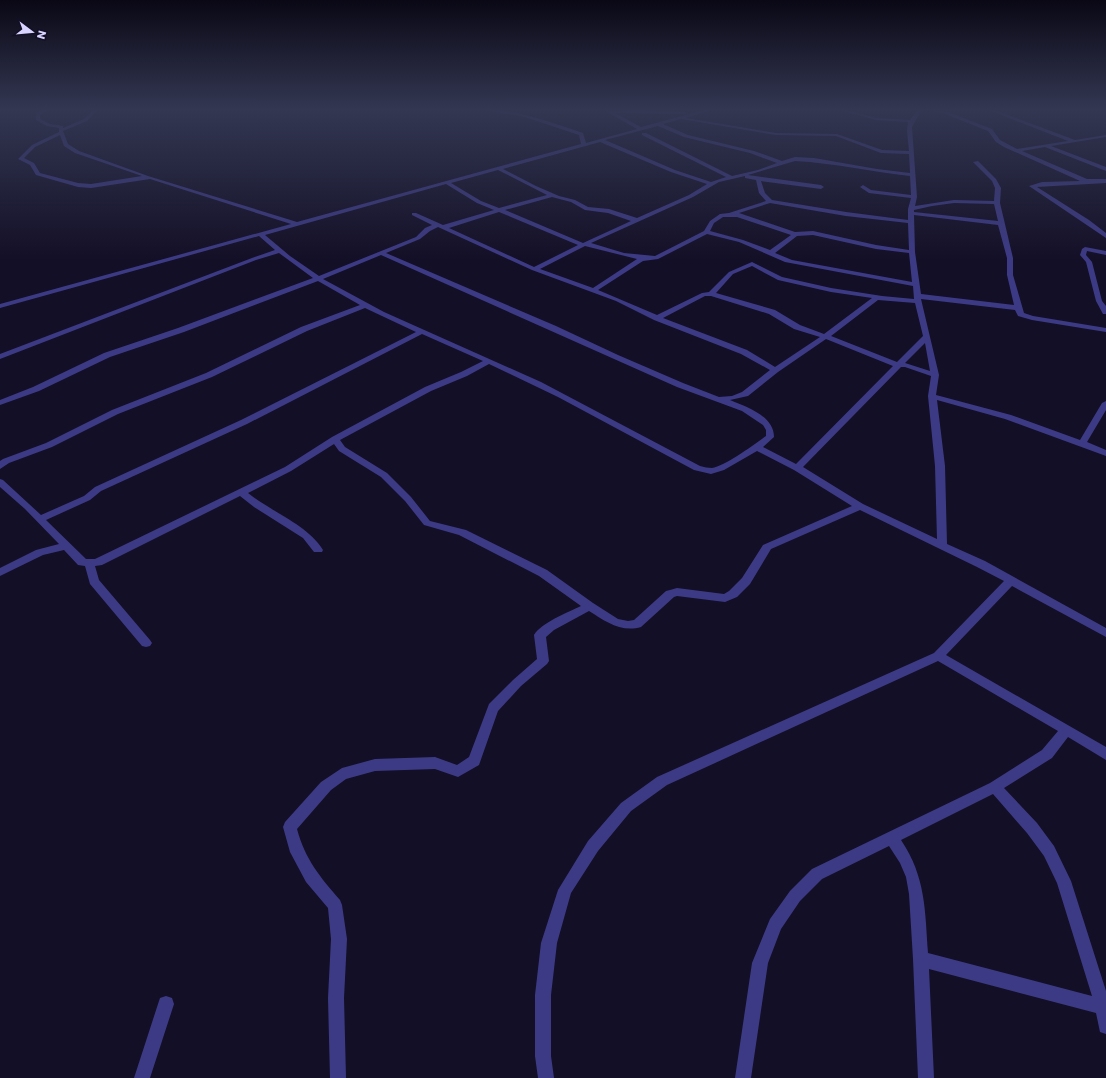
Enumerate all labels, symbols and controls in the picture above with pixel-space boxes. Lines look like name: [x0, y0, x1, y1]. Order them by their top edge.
north arrow: [12, 12, 52, 52]
text: N: [33, 29, 50, 41]

